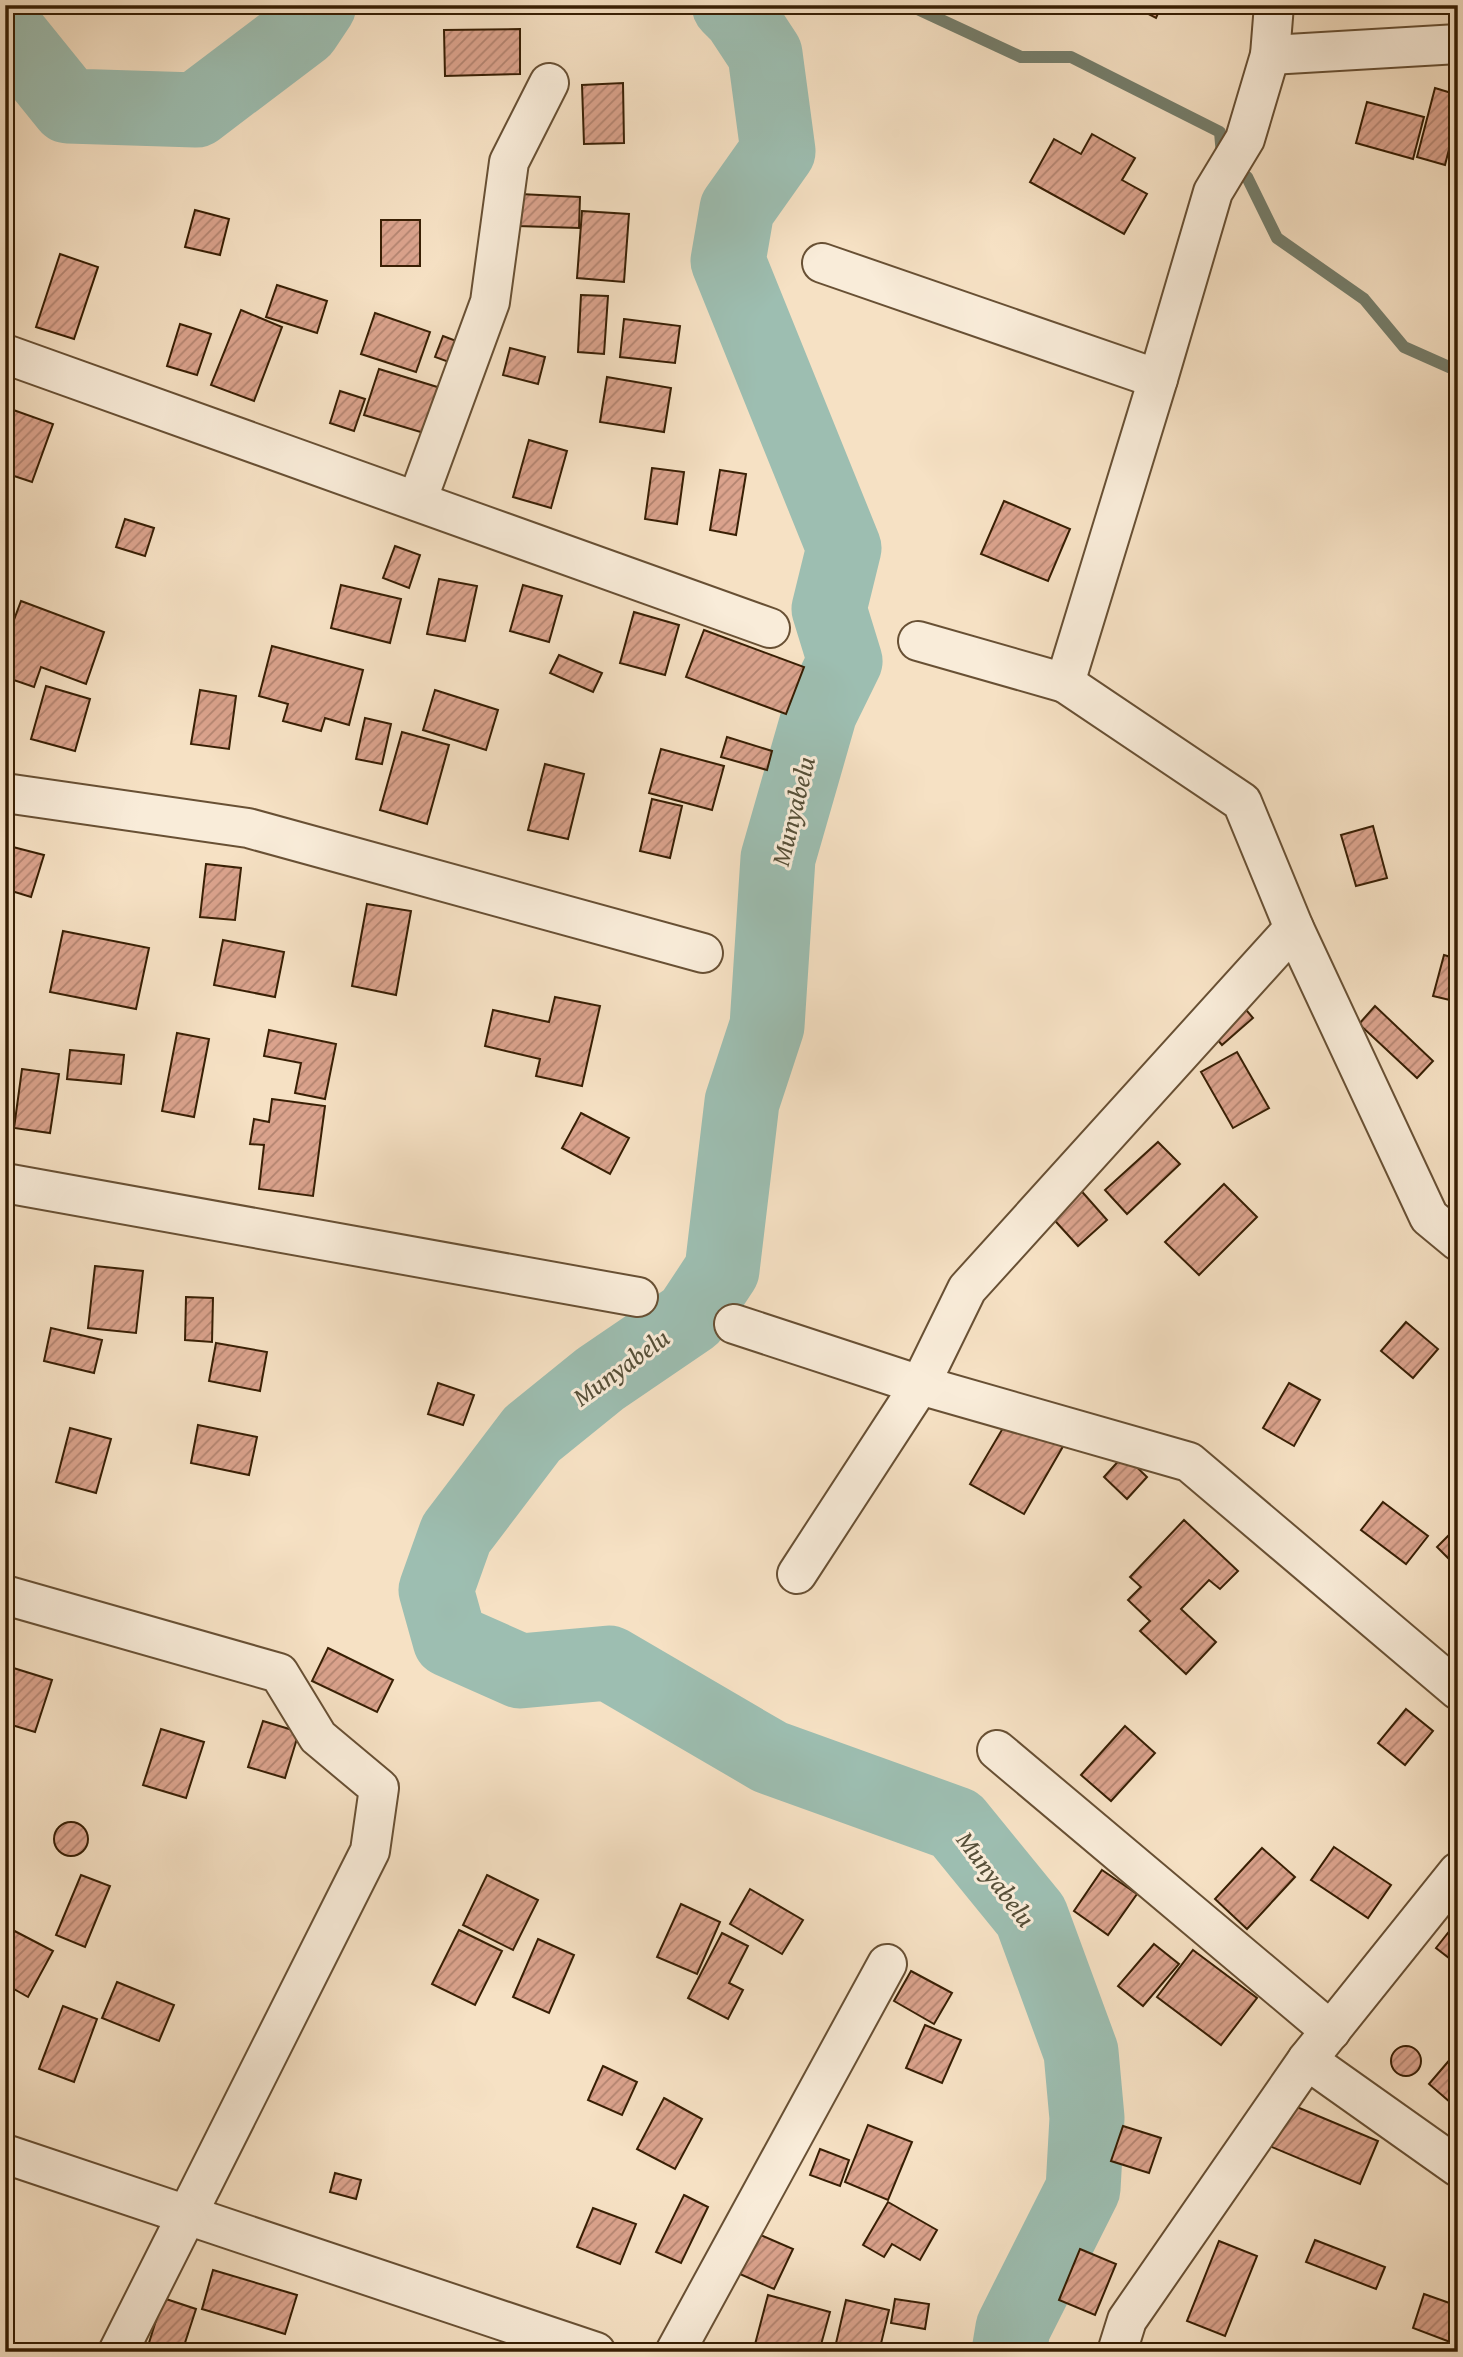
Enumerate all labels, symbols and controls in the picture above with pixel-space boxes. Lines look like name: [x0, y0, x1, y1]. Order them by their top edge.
water label: Munyabelu: [760, 752, 825, 870]
water label: Munyabelu: [564, 1318, 677, 1415]
water label: Munyabelu: [947, 1822, 1046, 1935]

